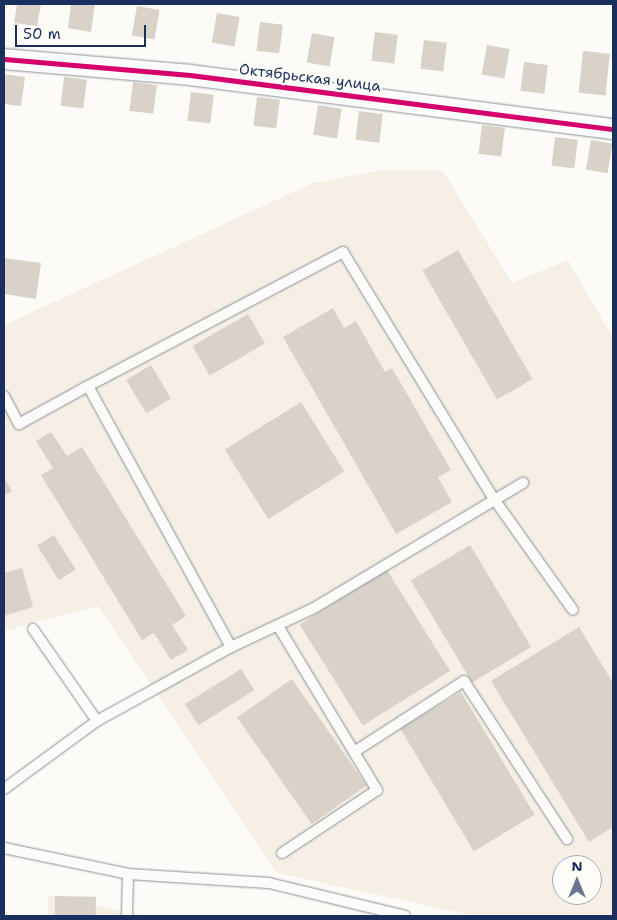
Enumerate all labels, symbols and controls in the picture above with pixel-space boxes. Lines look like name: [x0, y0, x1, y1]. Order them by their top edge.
scale bar: [18, 15, 149, 47]
text: 50 m: [23, 24, 61, 44]
street label: Октябрьская улица: [238, 60, 382, 96]
north arrow: [552, 855, 602, 905]
text: N: [571, 857, 583, 875]

